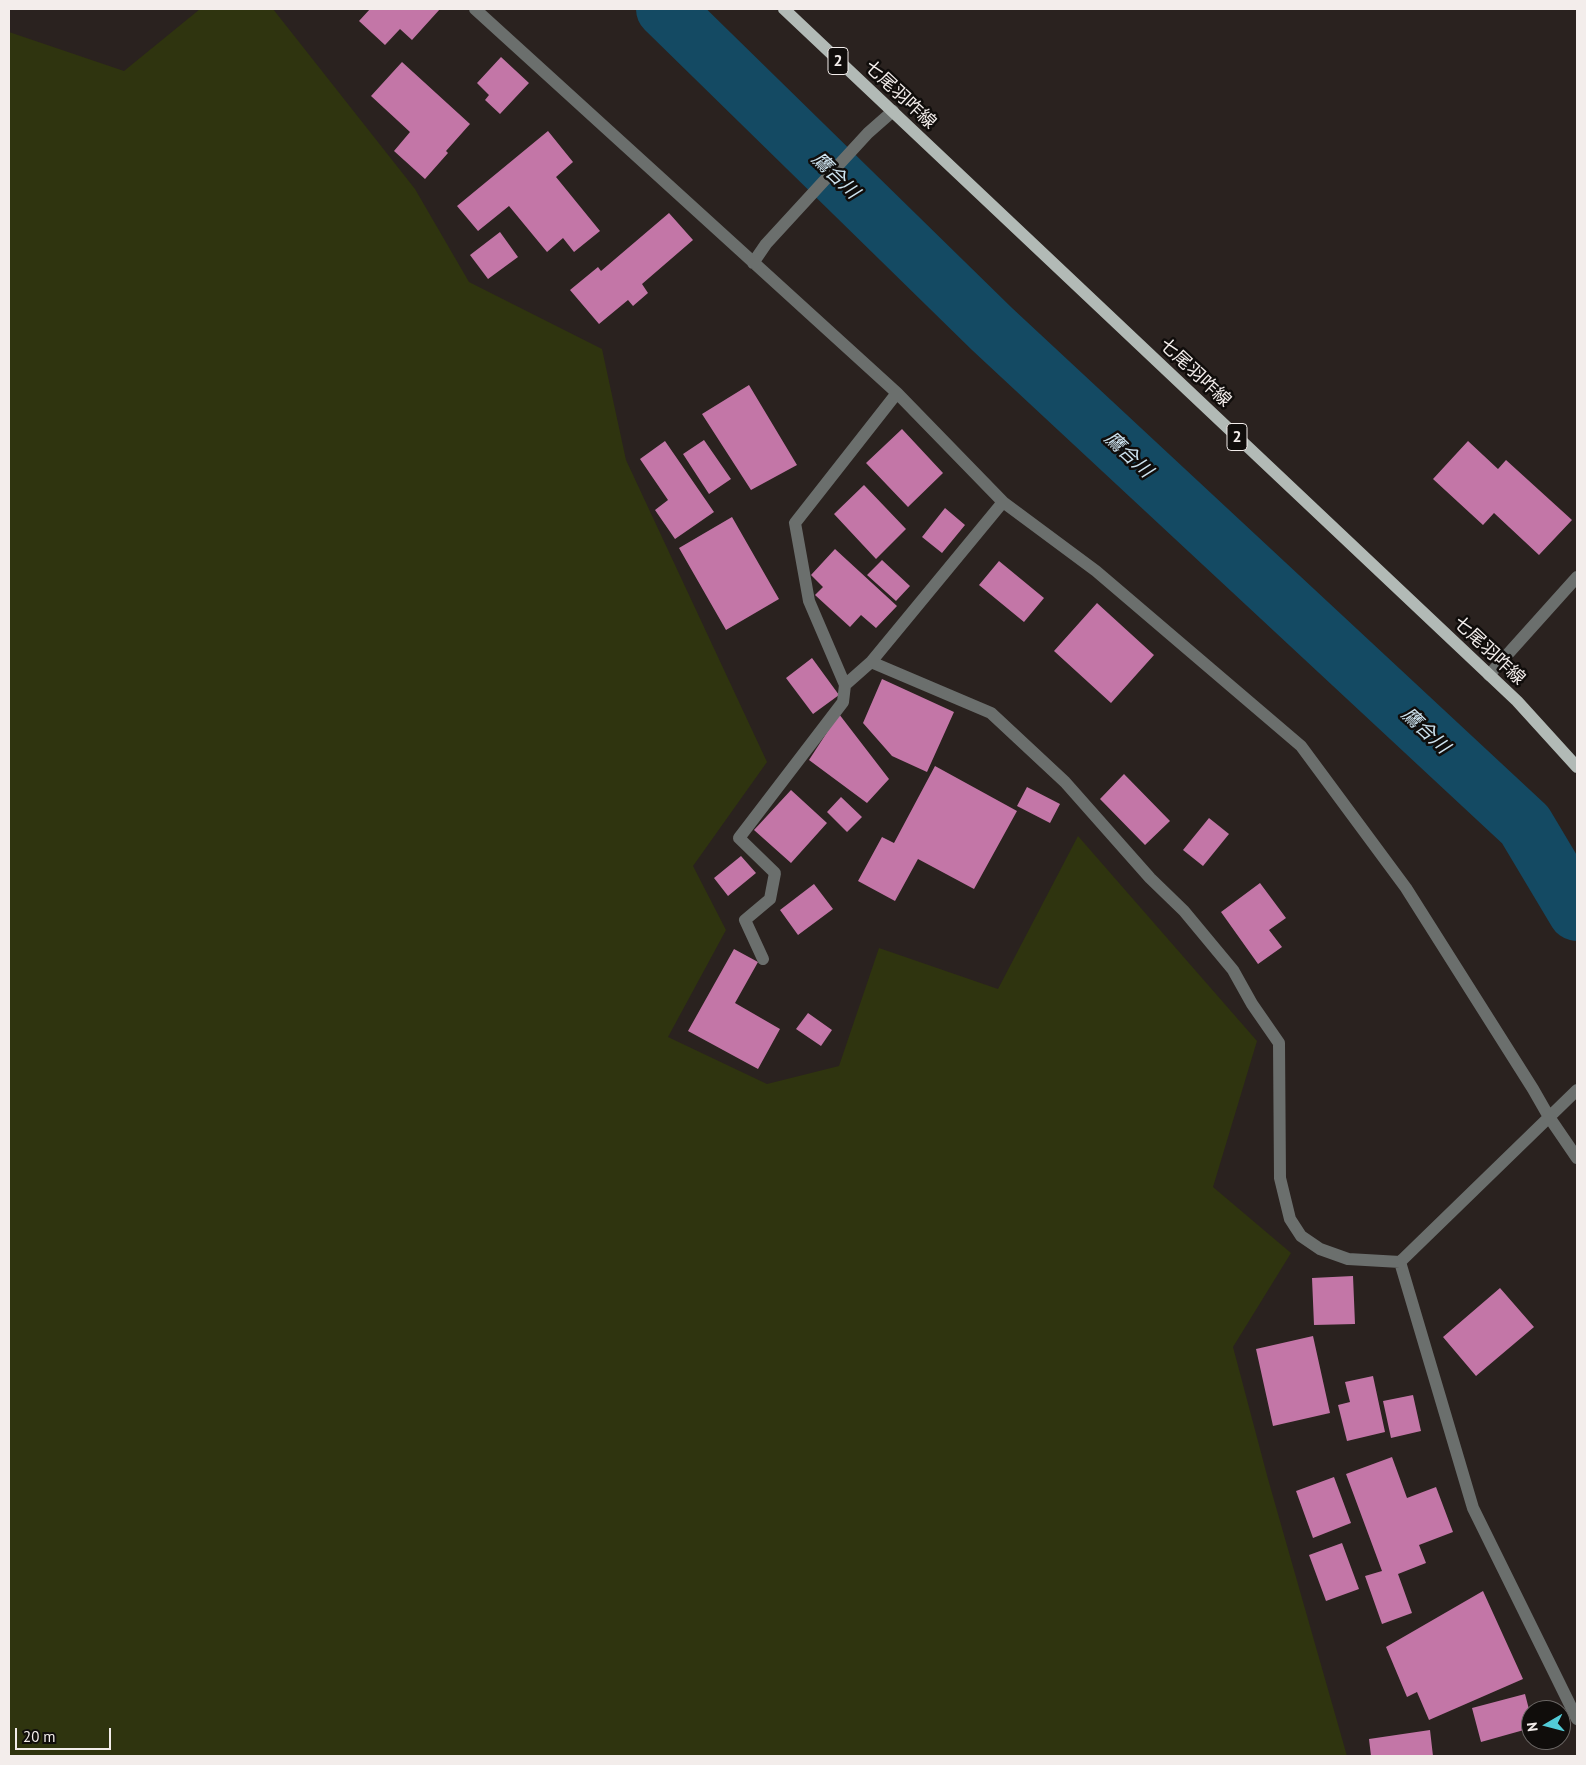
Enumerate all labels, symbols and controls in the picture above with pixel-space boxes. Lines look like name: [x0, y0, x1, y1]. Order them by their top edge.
road number: 2: [828, 48, 848, 74]
street label: 七尾羽咋線: [860, 56, 940, 134]
water label: 鷹合川: [807, 148, 863, 204]
street label: 七尾羽咋線: [1155, 334, 1235, 412]
road number: 2: [1227, 424, 1247, 451]
water label: 鷹合川: [1099, 427, 1157, 483]
street label: 七尾羽咋線: [1449, 612, 1529, 690]
water label: 鷹合川: [1396, 703, 1454, 759]
north arrow: [1521, 1700, 1571, 1750]
scale bar: [18, 1718, 114, 1750]
text: N: [1523, 1721, 1542, 1733]
text: 20 m: [23, 1727, 56, 1746]

